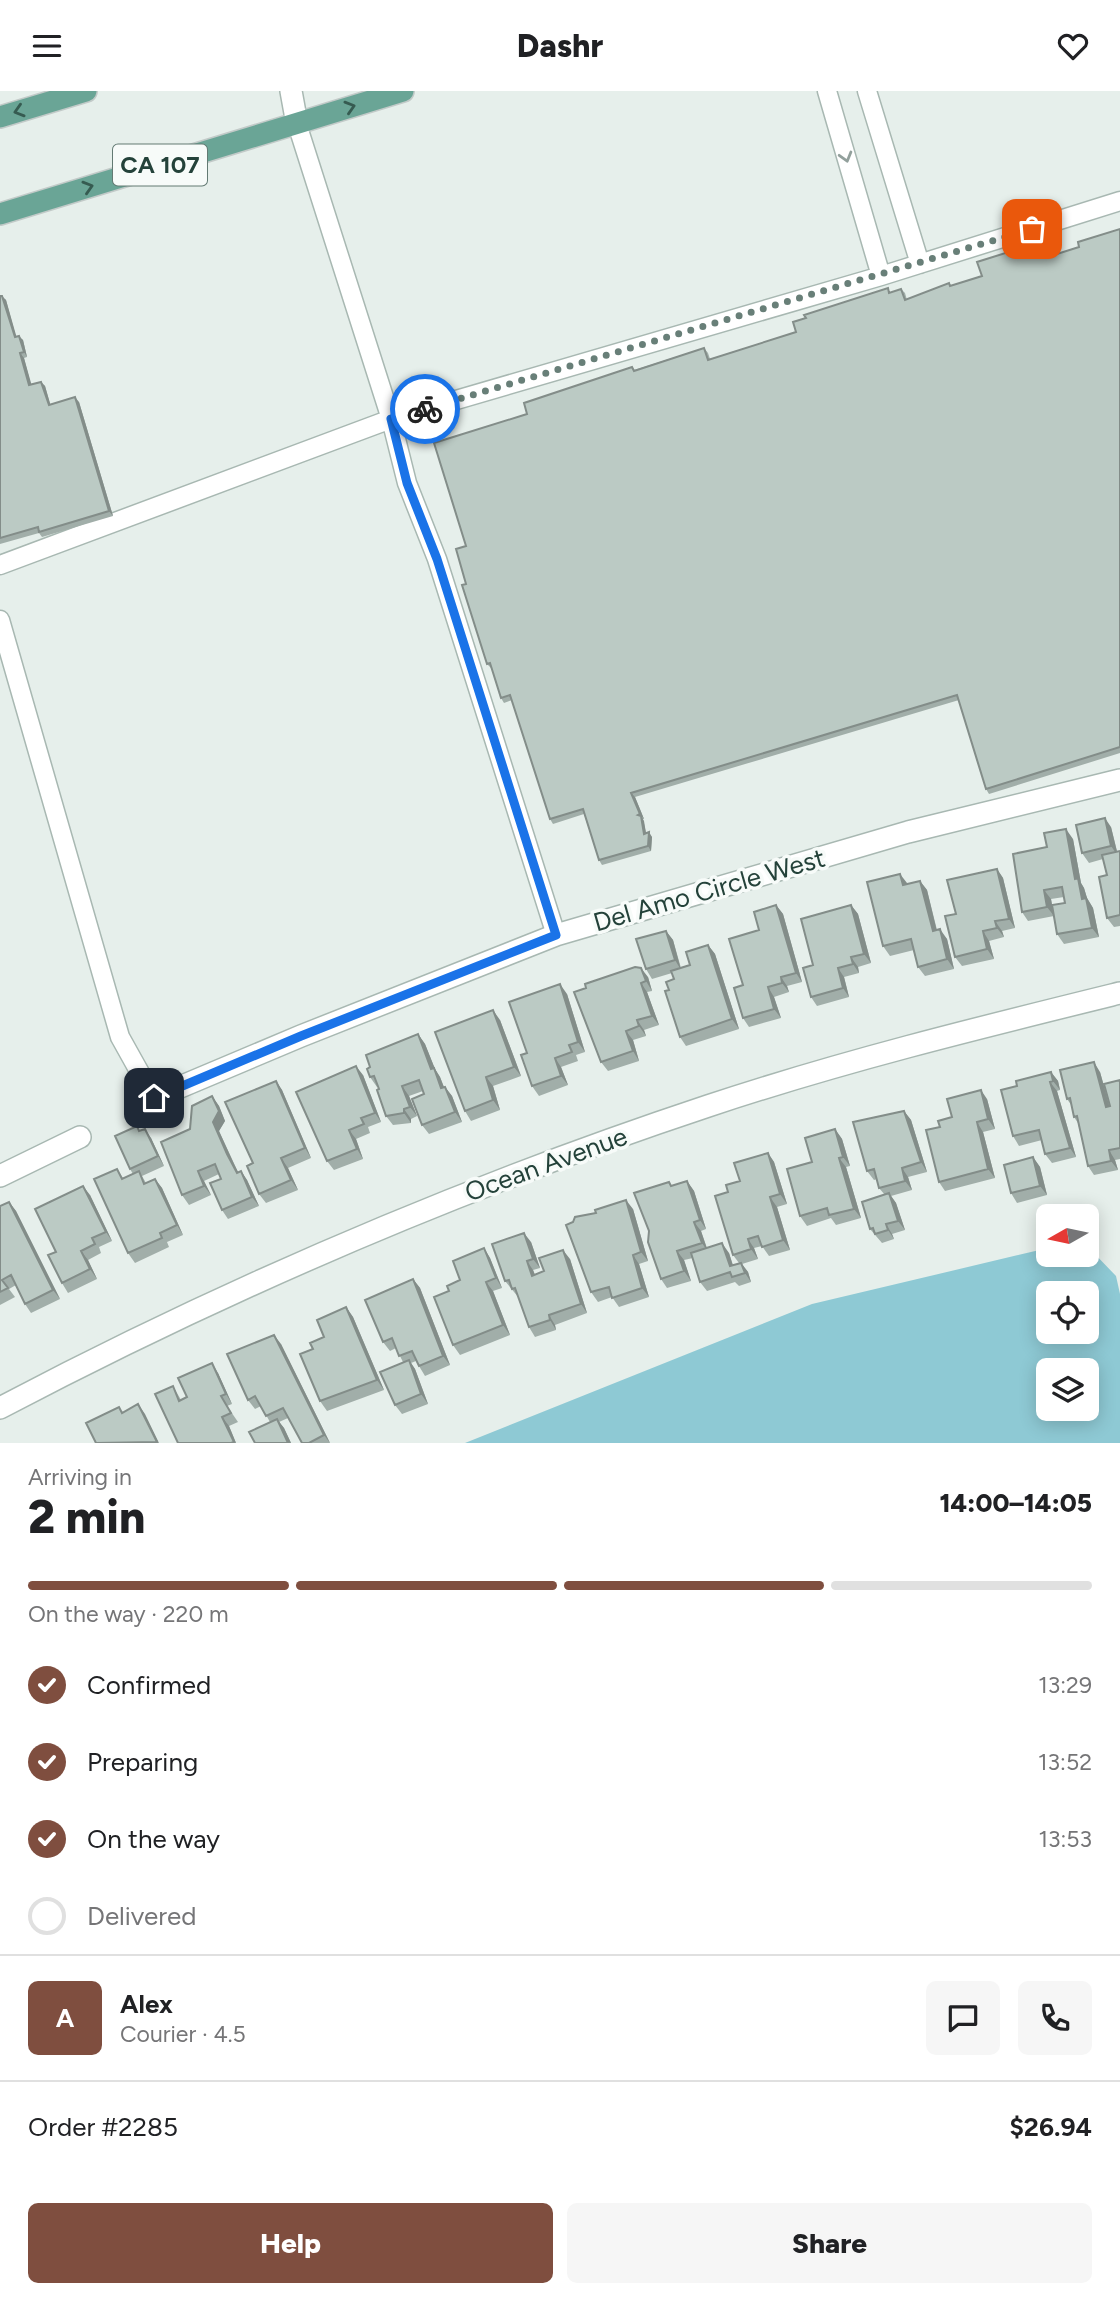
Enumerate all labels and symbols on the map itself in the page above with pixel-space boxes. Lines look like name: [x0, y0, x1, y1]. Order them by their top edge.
one-way arrow: [344, 101, 356, 116]
one-way arrow: [14, 103, 26, 118]
road number: CA 107: [113, 145, 207, 185]
one-way arrow: [838, 150, 853, 162]
one-way arrow: [81, 181, 93, 196]
pin: [1002, 199, 1062, 259]
courier: [390, 374, 460, 444]
street label: Del Amo Circle West: [589, 842, 829, 938]
pin: [124, 1068, 184, 1128]
street label: Ocean Avenue: [460, 1120, 632, 1208]
north arrow: [1036, 1204, 1099, 1267]

